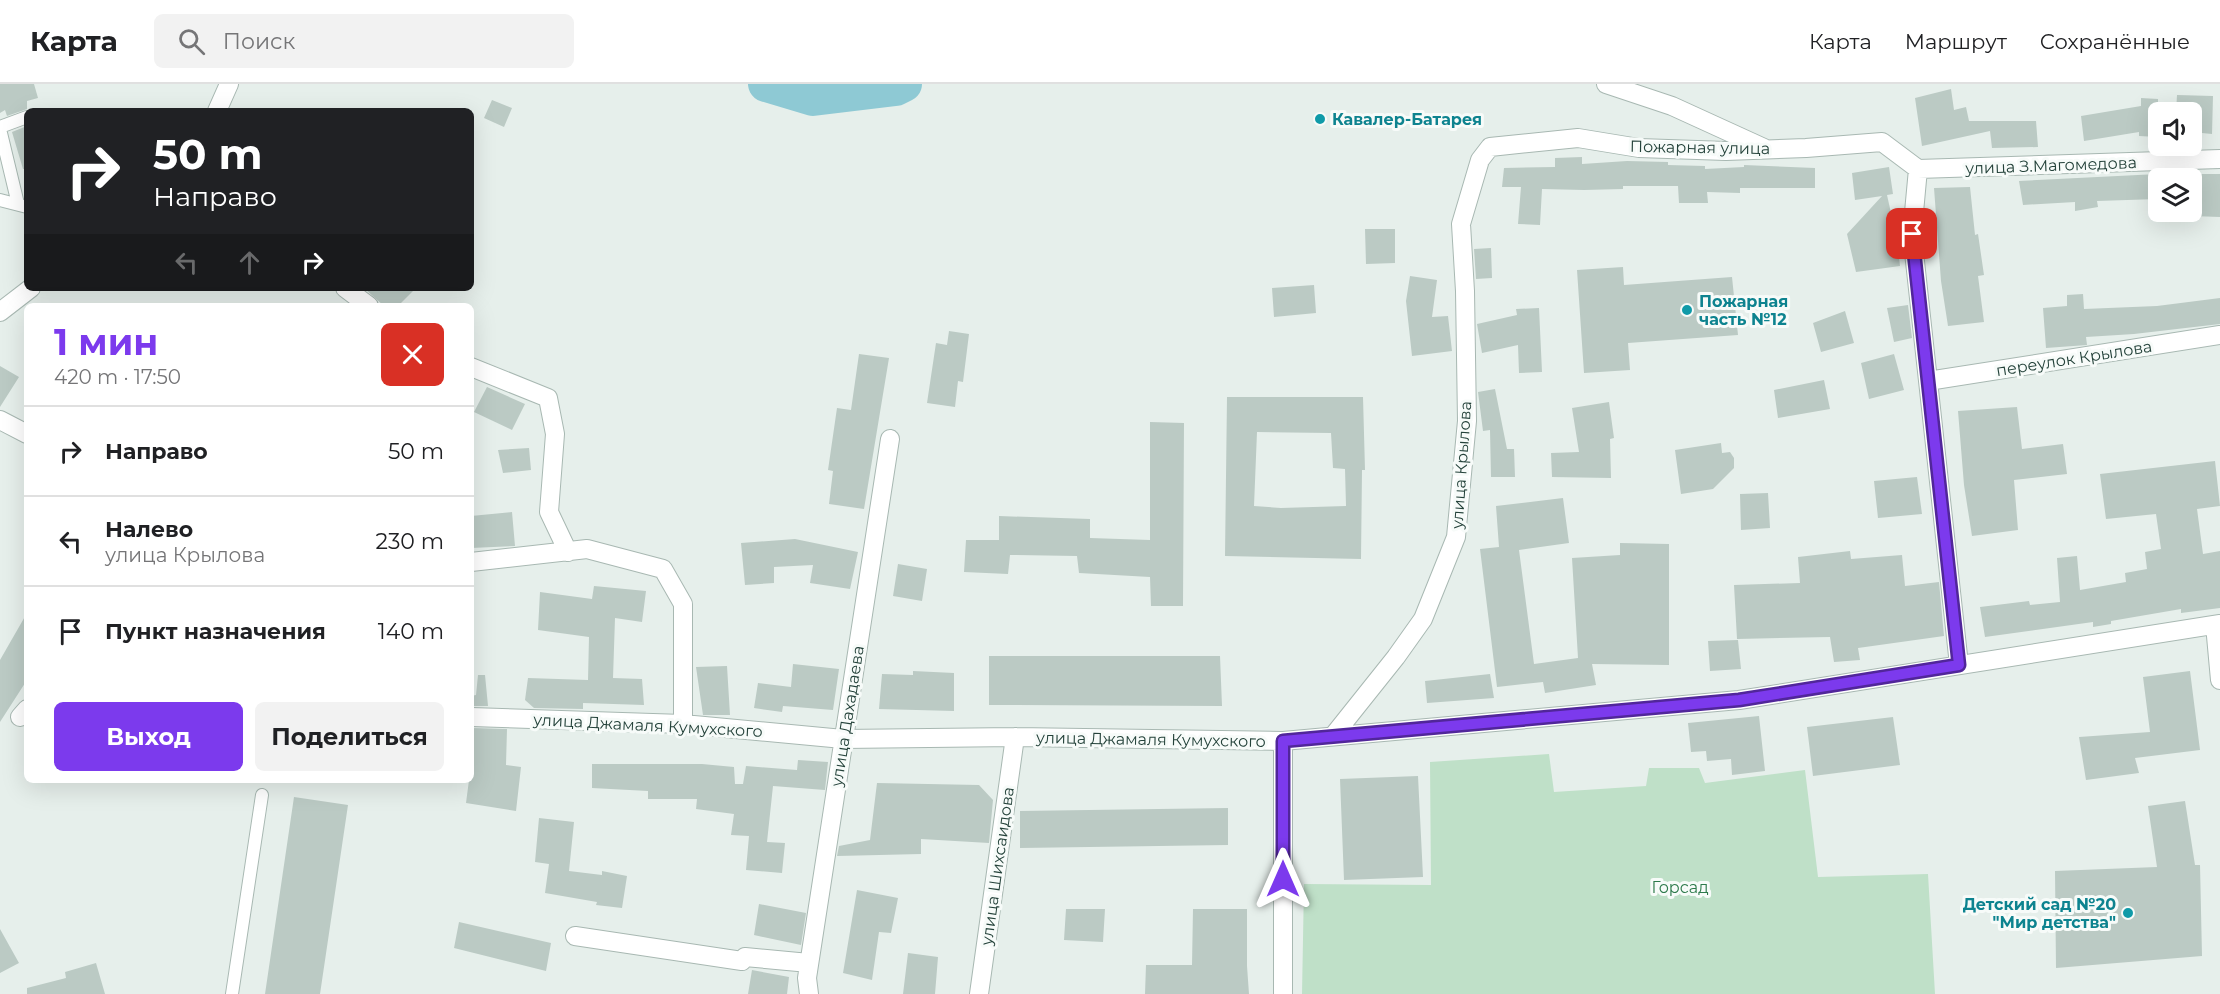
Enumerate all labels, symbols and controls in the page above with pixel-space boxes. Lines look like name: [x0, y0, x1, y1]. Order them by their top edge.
search box: [154, 14, 574, 68]
text: Карта: [30, 24, 118, 58]
icon: search: [175, 25, 208, 58]
text: Поиск: [223, 28, 295, 55]
text: Карта: [1809, 29, 1872, 54]
text: Маршрут: [1905, 29, 2007, 54]
text: Сохранённые: [2040, 29, 2190, 54]
map controls: [2148, 102, 2202, 222]
button: sound: [2148, 102, 2202, 156]
place label: Кавалер-Батарея: [1332, 110, 1482, 129]
marker: Кавалер-Батарея: [1313, 112, 1327, 126]
text: 50 m: [153, 128, 262, 180]
icon: right: [54, 132, 132, 210]
street label: Пожарная улица: [1630, 137, 1770, 158]
street label: улица З.Магомедова: [1964, 153, 2137, 178]
button: layers: [2148, 168, 2202, 222]
text: Направо: [153, 180, 277, 213]
pin: [1886, 208, 1937, 259]
icon: arrive: [1895, 217, 1928, 250]
icon: left: [170, 246, 203, 279]
icon: ahead: [233, 246, 266, 279]
icon: right: [296, 246, 329, 279]
place label: Пожарная часть №12: [1699, 292, 1788, 329]
marker: Пожарная часть №12: [1680, 303, 1694, 317]
text: 1 мин: [54, 320, 158, 364]
button: close: [381, 323, 444, 386]
street label: переулок Крылова: [1995, 337, 2153, 380]
text: 420 m · 17:50: [54, 365, 181, 389]
street label: улица Крылова: [1447, 400, 1475, 531]
icon: right: [54, 435, 87, 468]
text: Направо: [105, 438, 208, 465]
text: 50 m: [388, 438, 444, 465]
text: Налево: [105, 516, 193, 543]
icon: left: [54, 525, 87, 558]
text: 230 m: [375, 528, 444, 555]
text: улица Крылова: [105, 543, 265, 567]
icon: arrive: [54, 615, 87, 648]
text: Пункт назначения: [105, 618, 326, 645]
text: 140 m: [378, 618, 444, 645]
street label: улица Дахадаева: [827, 644, 868, 789]
button: Выход: [54, 702, 243, 771]
button: Поделиться: [255, 702, 444, 771]
street label: улица Джамаля Кумухского: [532, 710, 763, 741]
street label: улица Джамаля Кумухского: [1035, 728, 1266, 751]
street label: улица Шихсаидова: [977, 786, 1018, 948]
position arrow: [1251, 847, 1315, 911]
park label: Горсад: [1651, 878, 1709, 897]
place label: Детский сад №20 "Мир детства": [1963, 895, 2116, 932]
marker: Детский сад №20 "Мир детства": [2121, 906, 2135, 920]

